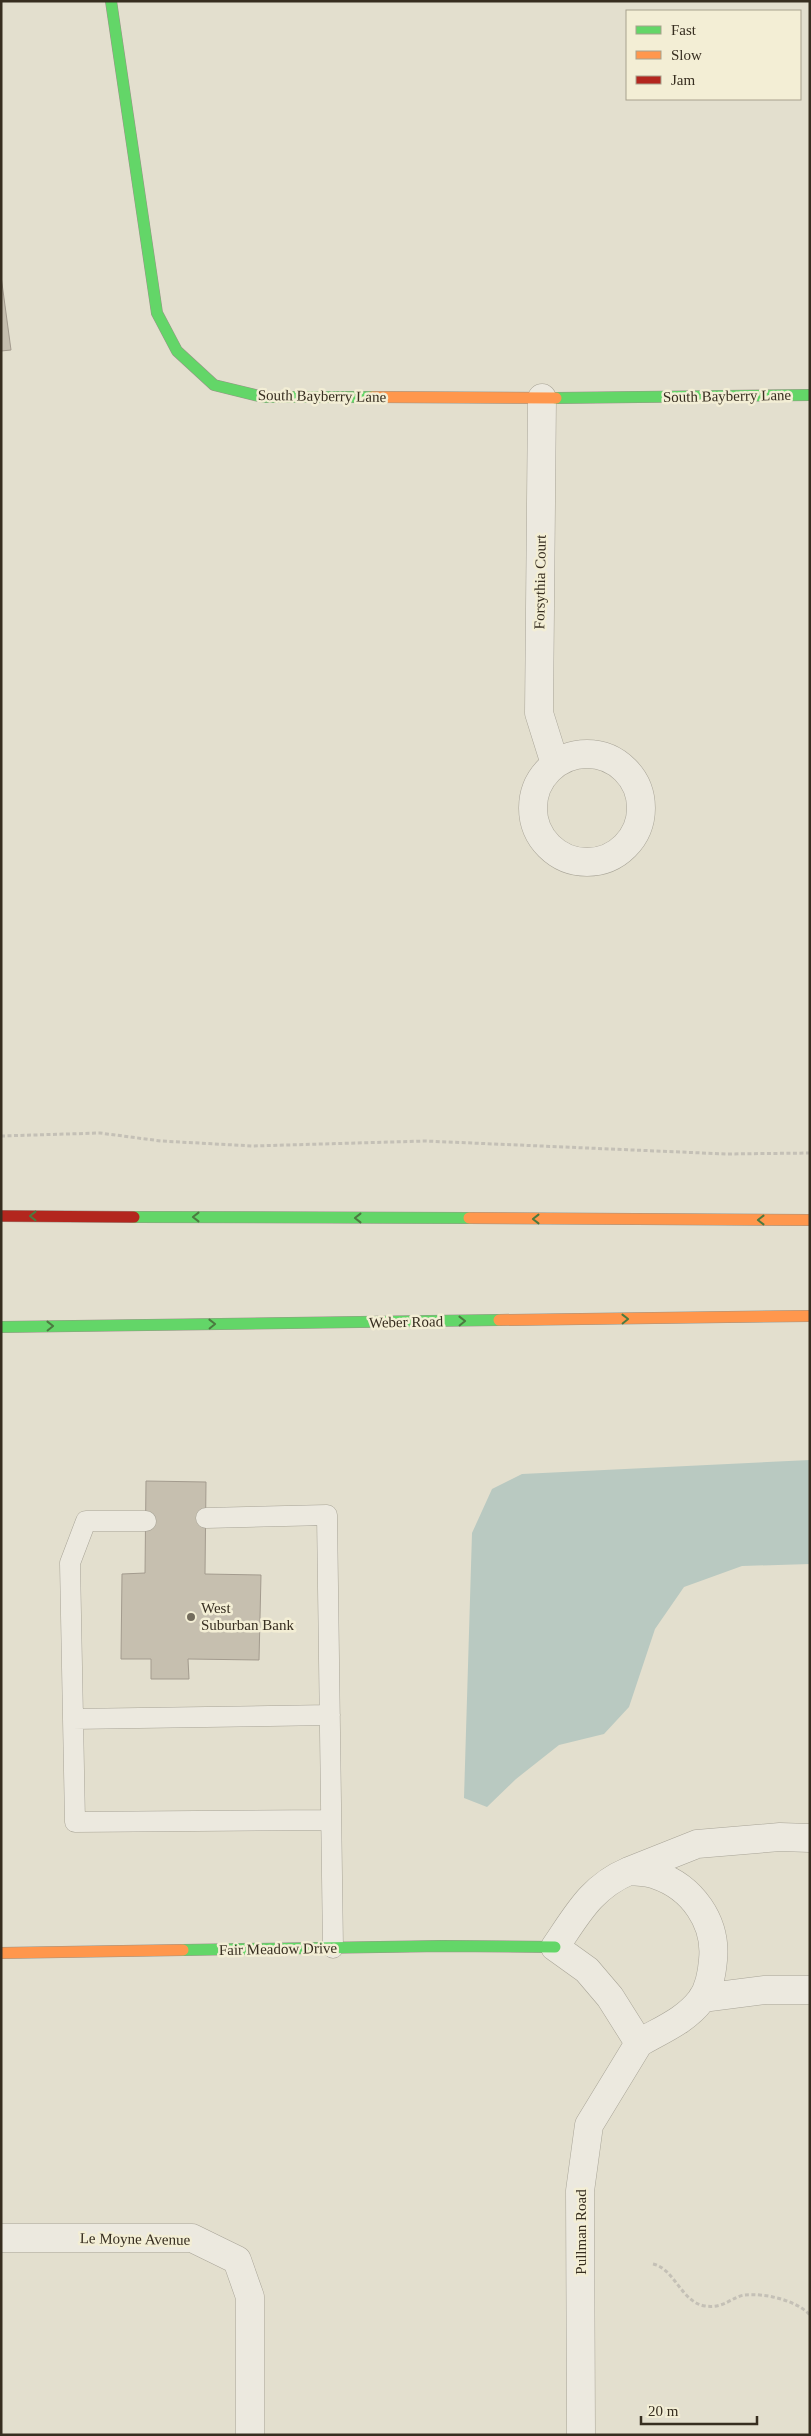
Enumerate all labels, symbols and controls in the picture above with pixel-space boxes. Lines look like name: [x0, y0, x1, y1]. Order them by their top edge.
legend: [626, 10, 801, 100]
text: Fast: [671, 22, 697, 38]
text: Slow: [671, 47, 702, 63]
text: Jam: [671, 72, 695, 88]
street label: South Bayberry Lane: [258, 387, 387, 405]
street label: South Bayberry Lane: [663, 387, 792, 405]
street label: Forsythia Court: [531, 534, 549, 629]
one-way arrow: [29, 1211, 36, 1221]
one-way arrow: [191, 1212, 199, 1222]
one-way arrow: [354, 1213, 362, 1223]
one-way arrow: [532, 1214, 540, 1224]
one-way arrow: [757, 1215, 764, 1225]
street label: Weber Road: [369, 1313, 444, 1331]
one-way arrow: [622, 1314, 629, 1324]
one-way arrow: [459, 1316, 467, 1326]
one-way arrow: [209, 1319, 217, 1329]
one-way arrow: [46, 1321, 54, 1331]
place label: West Suburban Bank: [201, 1600, 294, 1633]
marker: West Suburban Bank: [185, 1611, 197, 1623]
street label: Fair Meadow Drive: [219, 1940, 338, 1958]
street label: Pullman Road: [573, 2189, 589, 2275]
street label: Le Moyne Avenue: [80, 2230, 191, 2248]
scale bar: [641, 2394, 757, 2426]
text: 20 m: [648, 2403, 679, 2419]

